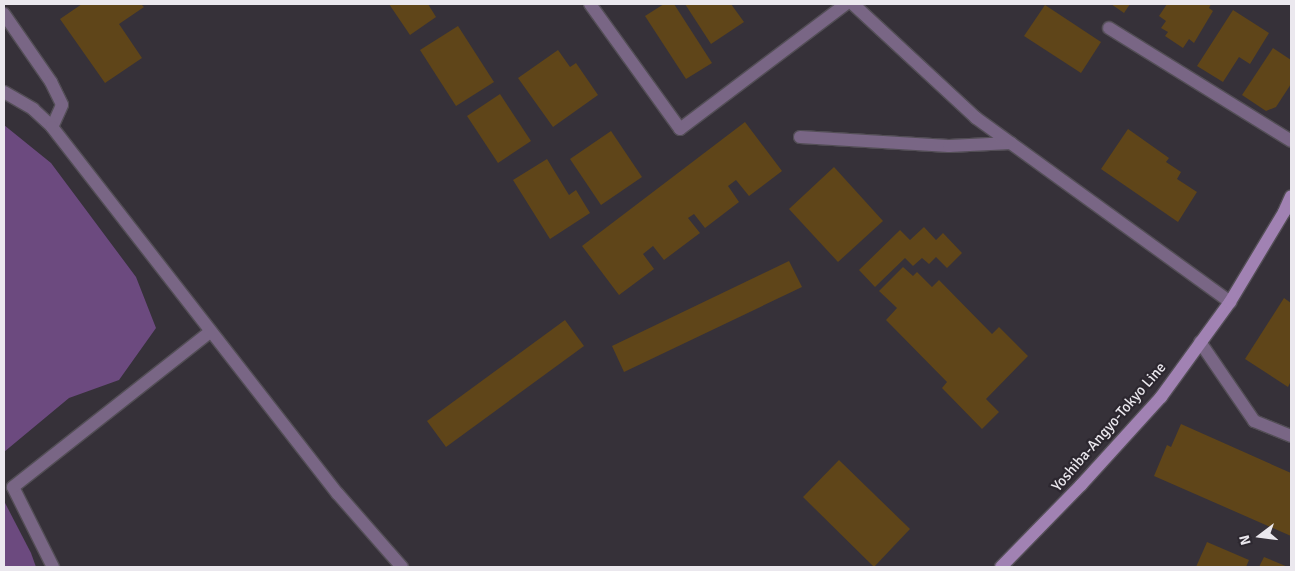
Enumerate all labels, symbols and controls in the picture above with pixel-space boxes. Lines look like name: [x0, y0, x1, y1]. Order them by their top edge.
street label: Yoshiba-Angyo-Tokyo Line: [1048, 359, 1170, 495]
north arrow: [1235, 511, 1285, 561]
text: N: [1236, 533, 1255, 547]

